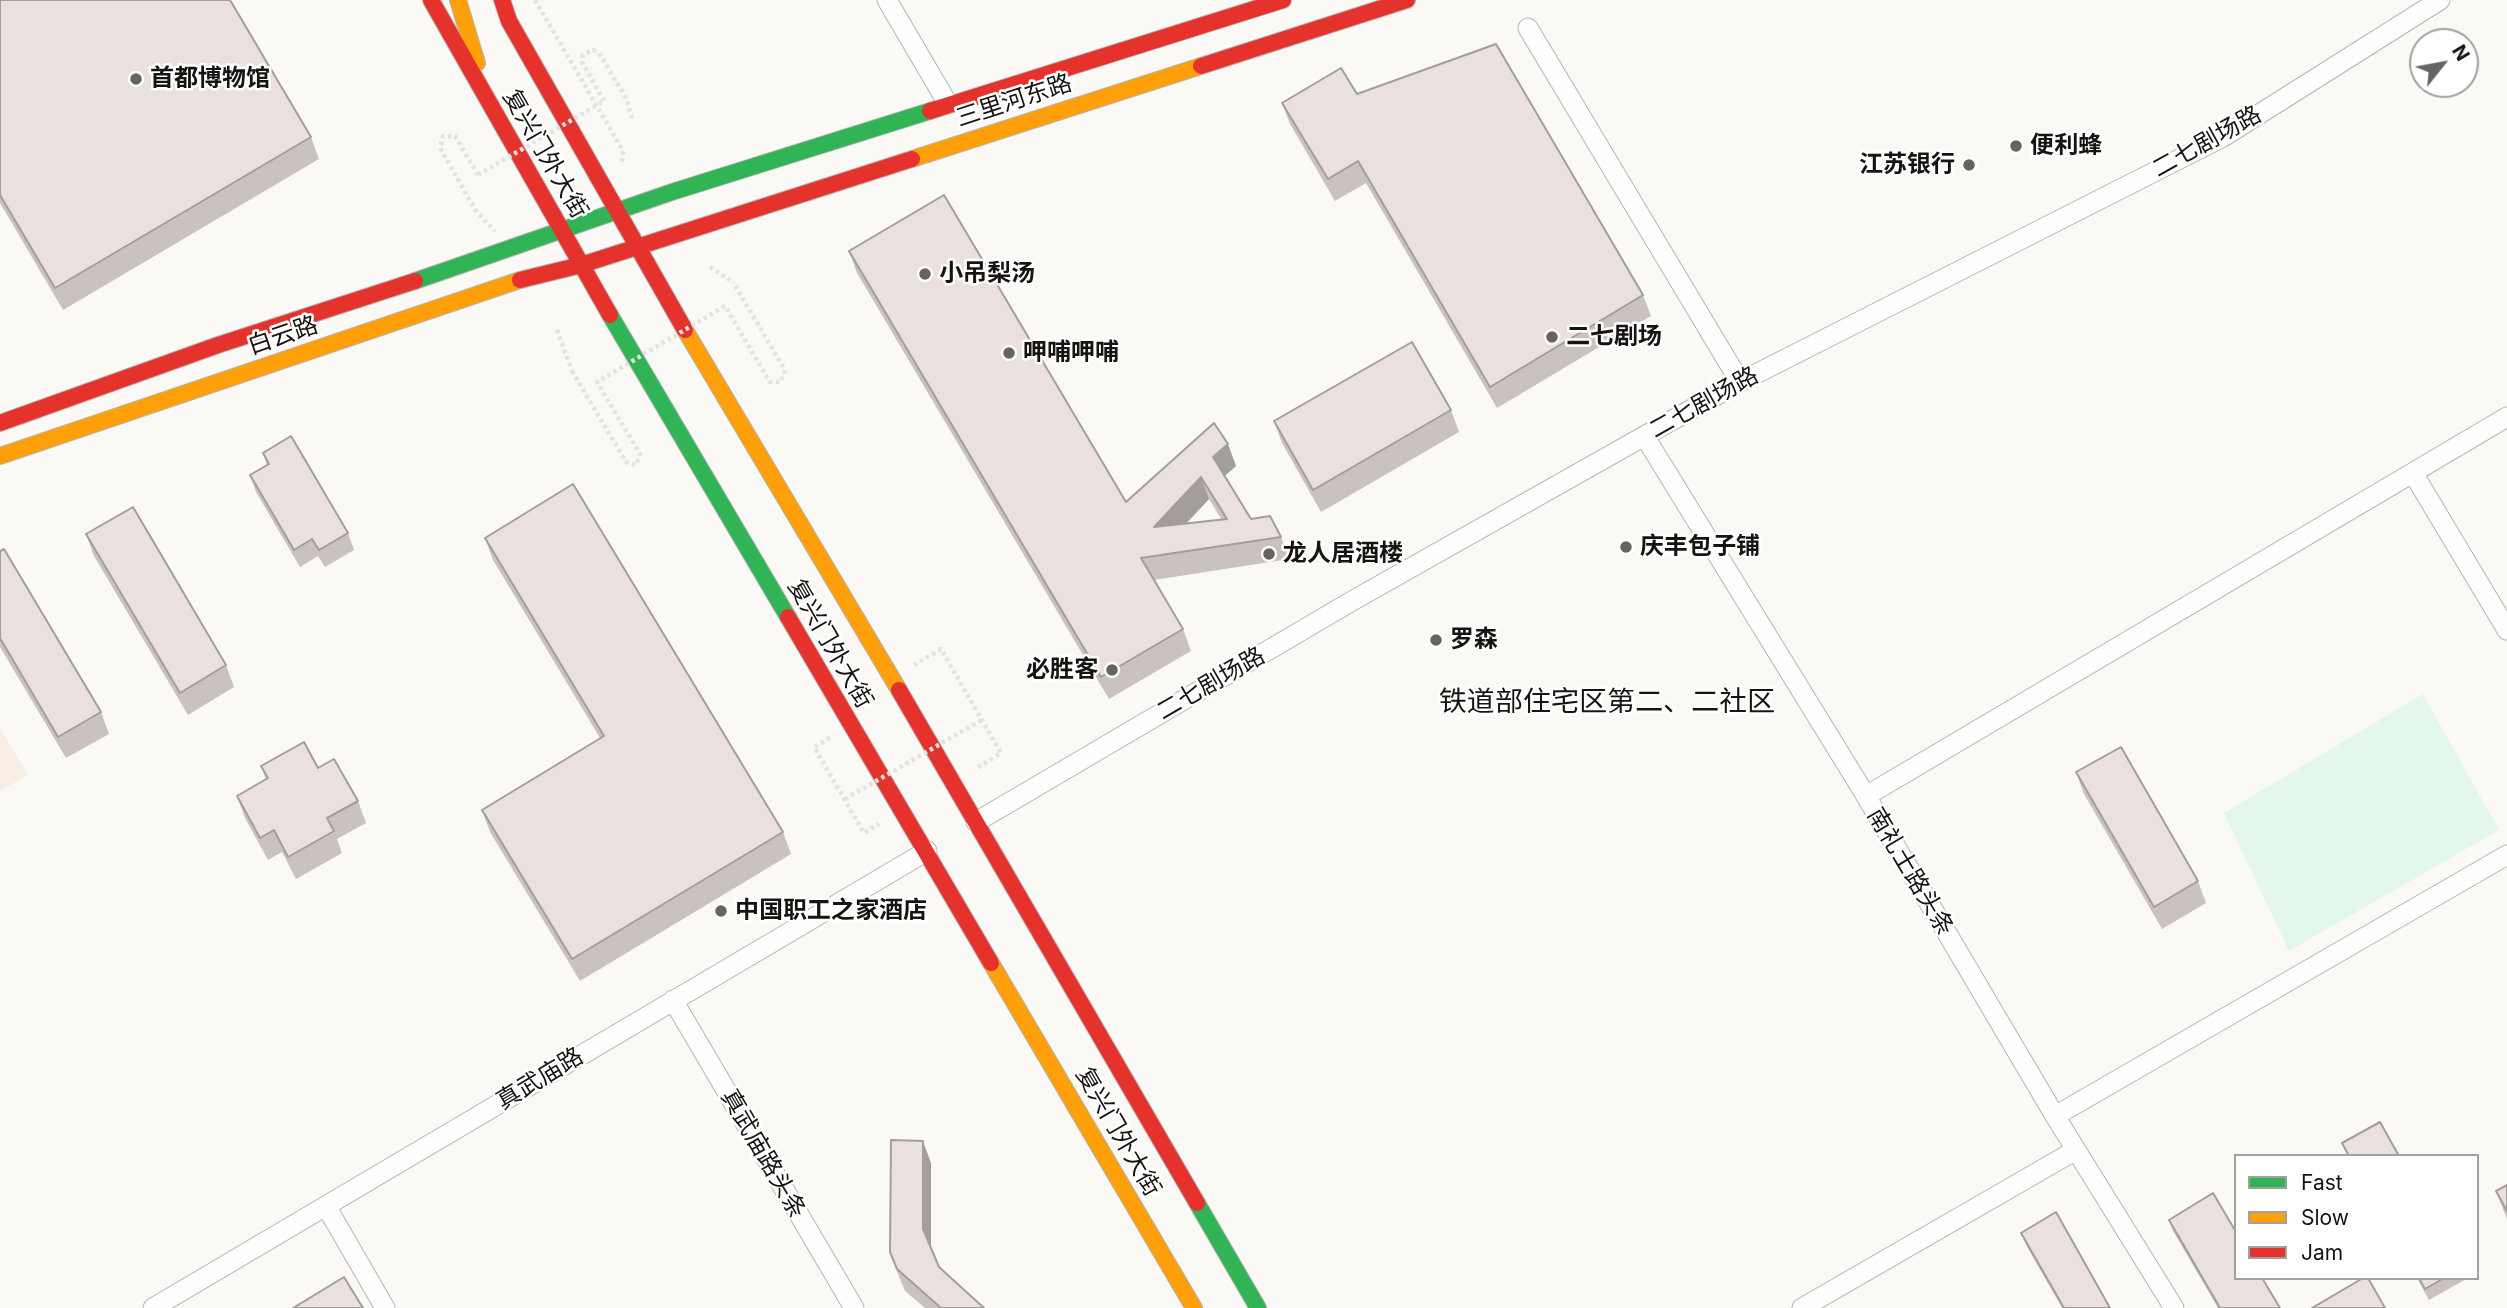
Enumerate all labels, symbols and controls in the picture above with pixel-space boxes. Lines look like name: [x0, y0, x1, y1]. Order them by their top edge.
north arrow: [2409, 28, 2479, 98]
text: N: [2447, 41, 2474, 65]
place label: 首都博物馆: [150, 65, 270, 93]
street label: 三里河东路: [952, 69, 1076, 133]
marker: 首都博物馆: [128, 71, 144, 87]
street label: 复兴门外大街: [497, 84, 593, 224]
street label: 二七剧场路: [2148, 100, 2266, 184]
place label: 便利蜂: [2030, 132, 2102, 160]
marker: 便利蜂: [2008, 138, 2024, 154]
place label: 江苏银行: [1859, 151, 1955, 179]
marker: 江苏银行: [1961, 157, 1977, 173]
place label: 小吊梨汤: [939, 260, 1035, 288]
marker: 小吊梨汤: [917, 266, 933, 282]
street label: 白云路: [244, 311, 322, 361]
place label: 二七剧场: [1566, 323, 1662, 351]
marker: 二七剧场: [1544, 329, 1560, 345]
place label: 呷哺呷哺: [1023, 339, 1119, 367]
marker: 呷哺呷哺: [1001, 345, 1017, 361]
street label: 二七剧场路: [1645, 361, 1763, 445]
place label: 庆丰包子铺: [1640, 533, 1760, 561]
marker: 庆丰包子铺: [1618, 539, 1634, 555]
place label: 龙人居酒楼: [1283, 540, 1403, 568]
marker: 龙人居酒楼: [1261, 546, 1277, 562]
street label: 复兴门外大街: [782, 574, 878, 714]
place label: 罗森: [1450, 626, 1498, 654]
marker: 罗森: [1428, 632, 1444, 648]
street label: 二七剧场路: [1152, 642, 1270, 726]
place label: 必胜客: [1026, 656, 1098, 684]
marker: 必胜客: [1104, 662, 1120, 678]
district label: 铁道部住宅区第二、二社区: [1439, 686, 1775, 720]
street label: 南礼士路头条: [1861, 803, 1959, 941]
place label: 中国职工之家酒店: [735, 897, 927, 925]
marker: 中国职工之家酒店: [713, 903, 729, 919]
street label: 真武庙路: [491, 1042, 589, 1116]
street label: 复兴门外大街: [1070, 1062, 1166, 1202]
street label: 真武庙路头条: [715, 1084, 811, 1224]
legend: [2234, 1154, 2479, 1280]
text: Fast: [2301, 1170, 2343, 1195]
text: Slow: [2301, 1205, 2349, 1230]
text: Jam: [2301, 1240, 2343, 1265]

